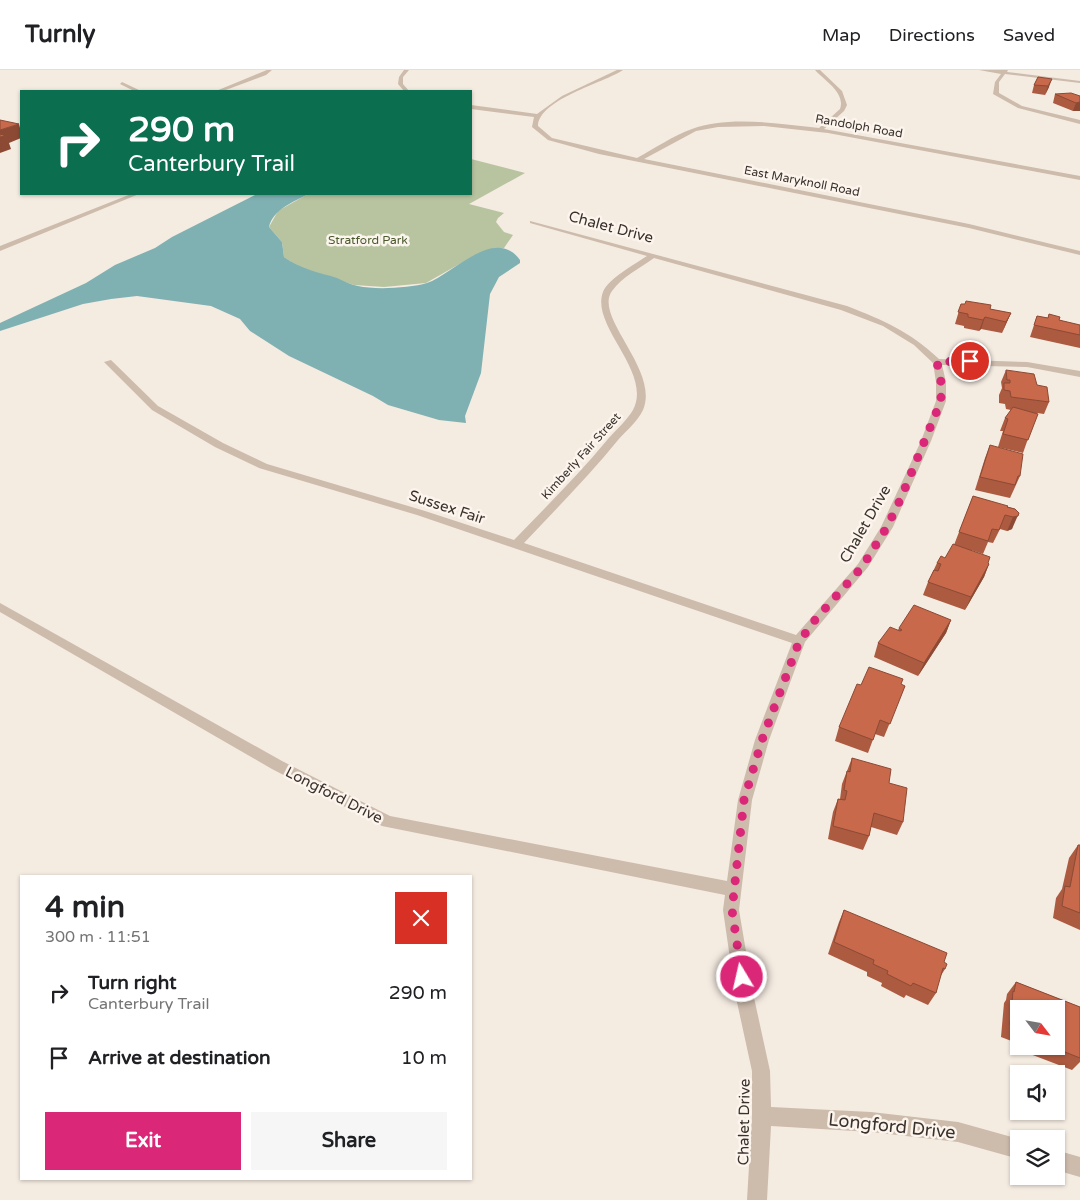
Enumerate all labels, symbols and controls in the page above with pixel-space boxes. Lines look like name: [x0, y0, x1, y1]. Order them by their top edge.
text: Turnly: [25, 20, 95, 49]
text: Map: [822, 24, 861, 46]
text: Directions: [889, 24, 975, 46]
text: Saved: [1003, 24, 1055, 46]
text: 290 m: [128, 109, 235, 151]
icon: right: [45, 110, 110, 175]
street label: Randolph Road: [814, 111, 904, 141]
text: Canterbury Trail: [128, 151, 295, 177]
street label: East Maryknoll Road: [743, 163, 861, 199]
street label: Chalet Drive: [567, 207, 655, 247]
park label: Stratford Park: [328, 233, 408, 247]
pin: [949, 340, 991, 382]
icon: arrive: [956, 347, 984, 375]
street label: Kimberly Fair Street: [538, 410, 624, 502]
street label: Chalet Drive: [836, 482, 894, 566]
street label: Sussex Fair: [407, 486, 488, 528]
street label: Longford Drive: [282, 763, 386, 827]
text: 4 min: [45, 889, 125, 926]
button: close: [395, 892, 447, 944]
text: 300 m · 11:51: [45, 927, 151, 947]
position arrow: [715, 950, 767, 1002]
text: Turn right: [88, 972, 176, 994]
icon: right: [45, 979, 73, 1007]
text: 290 m: [389, 982, 447, 1004]
text: Canterbury Trail: [88, 994, 209, 1014]
north arrow: [1010, 1000, 1065, 1055]
map controls: [1010, 1000, 1065, 1185]
icon: arrive: [45, 1044, 73, 1072]
text: Arrive at destination: [88, 1047, 271, 1069]
text: 10 m: [401, 1047, 447, 1069]
button: sound: [1010, 1065, 1065, 1120]
street label: Chalet Drive: [734, 1078, 754, 1166]
street label: Longford Drive: [827, 1108, 957, 1144]
button: Exit: [45, 1112, 241, 1170]
button: Share: [251, 1112, 447, 1170]
button: layers: [1010, 1130, 1065, 1185]

